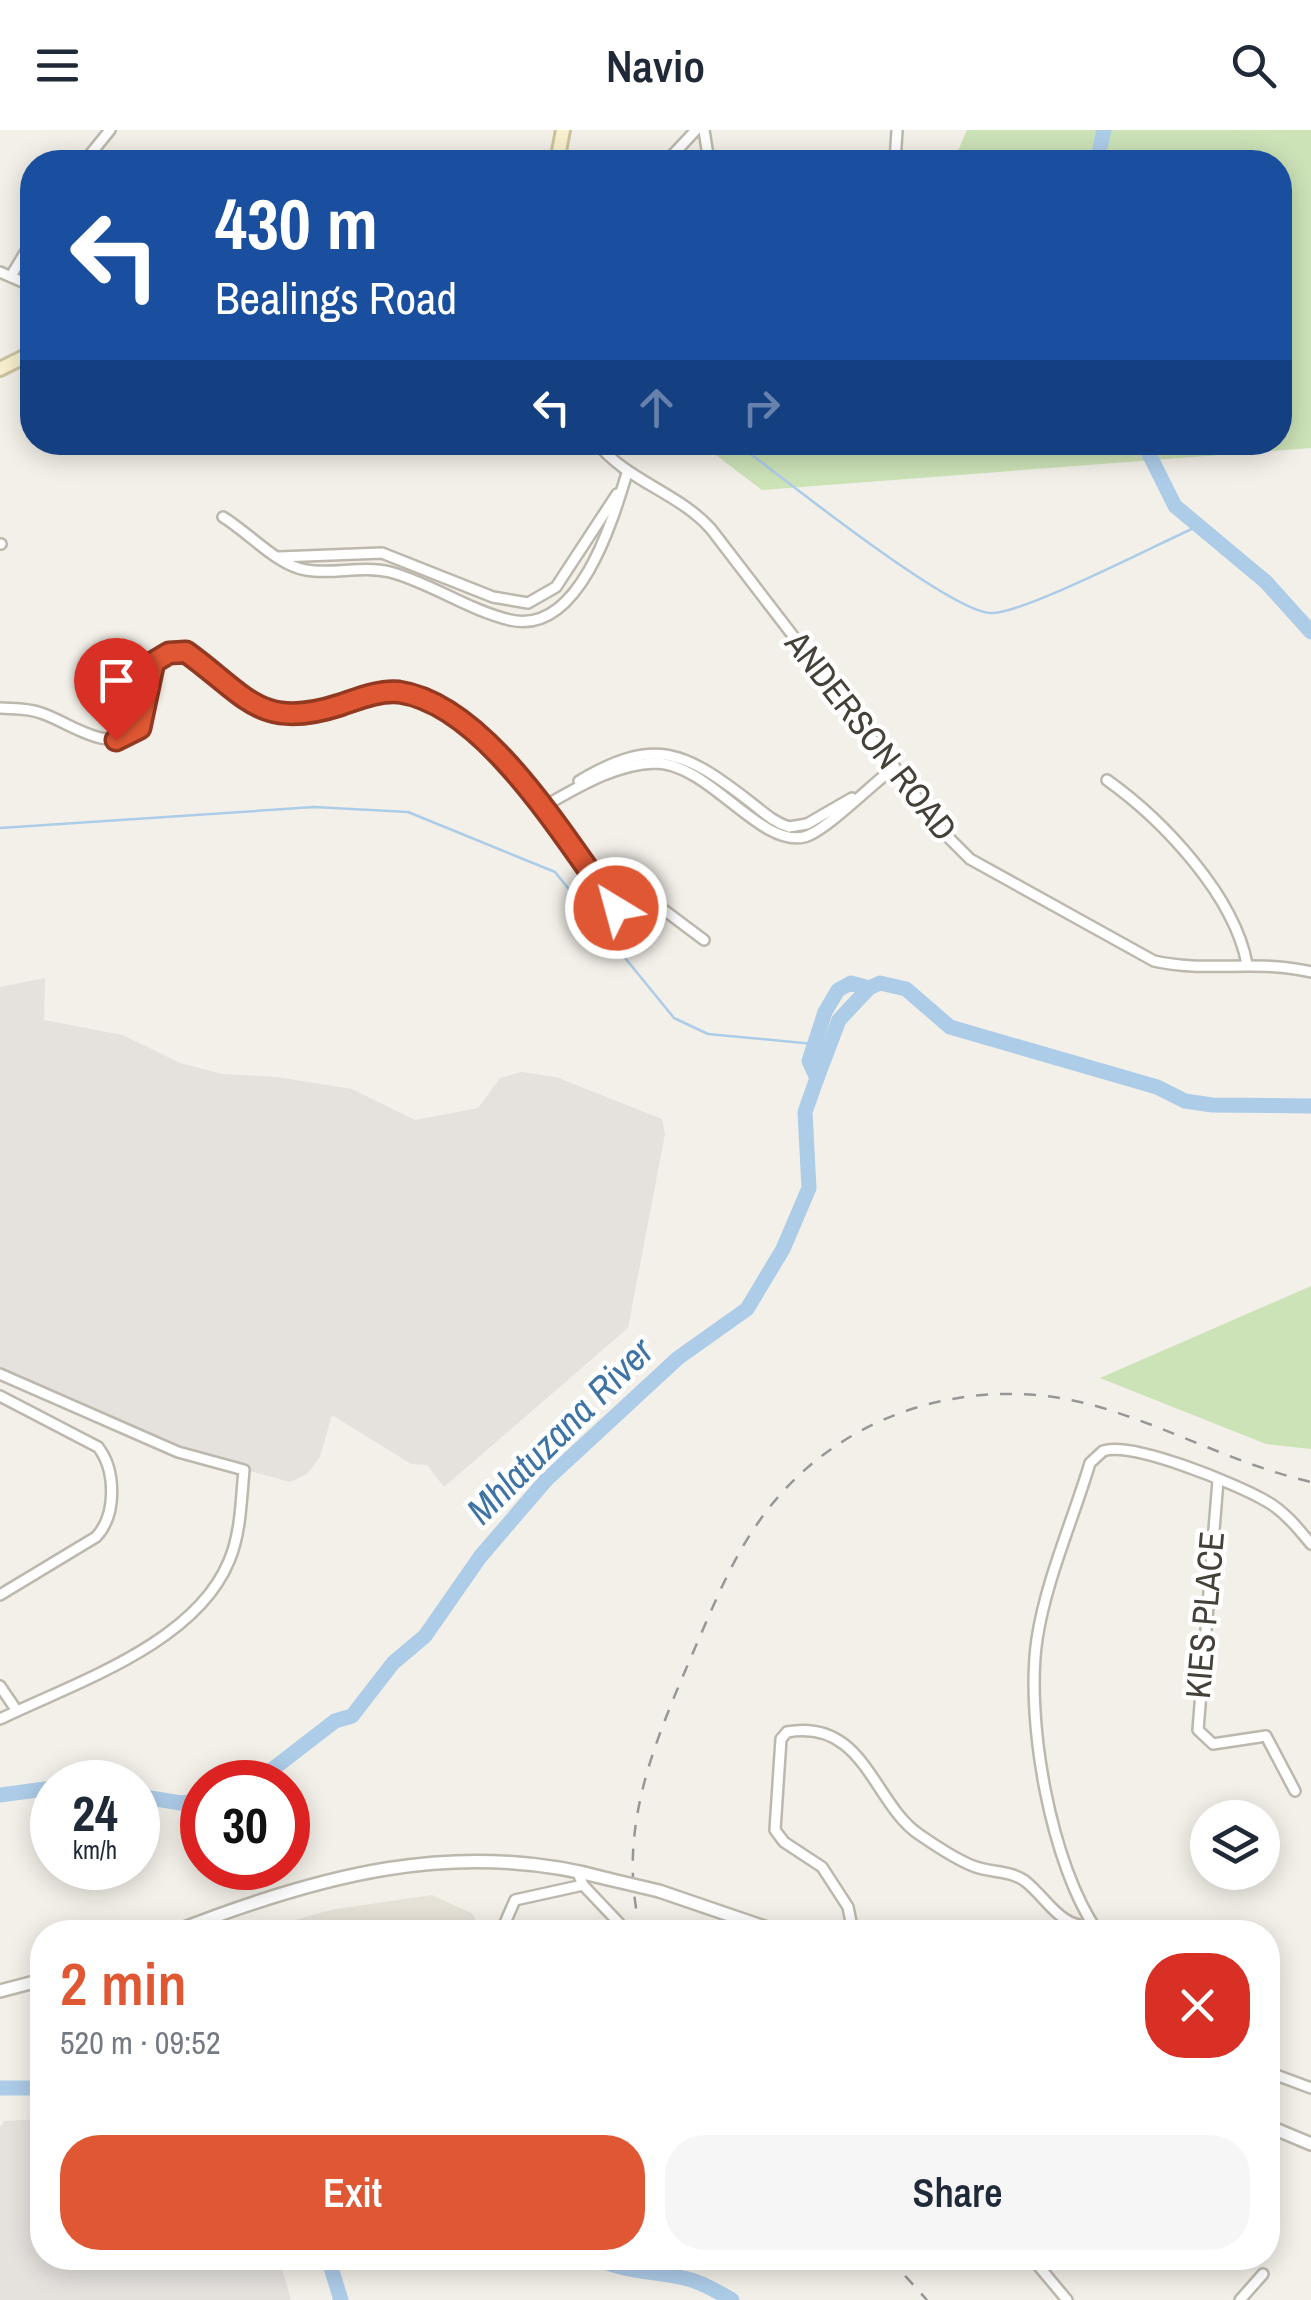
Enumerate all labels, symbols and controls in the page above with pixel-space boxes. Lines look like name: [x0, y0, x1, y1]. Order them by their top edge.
text: Navio: [606, 35, 705, 96]
icon: menu: [30, 38, 85, 93]
icon: search: [1226, 38, 1281, 93]
text: 430 m: [215, 177, 378, 271]
icon: left: [50, 190, 180, 320]
text: Bealings Road: [215, 267, 457, 328]
icon: left: [524, 380, 579, 435]
icon: ahead: [629, 380, 684, 435]
icon: right: [734, 380, 789, 435]
street label: ANDERSON ROAD: [774, 621, 968, 850]
pin: [74, 638, 159, 741]
icon: arrive: [89, 653, 144, 708]
position arrow: [564, 856, 668, 960]
water label: Mhlatuzana River: [455, 1325, 665, 1535]
street label: KIES PLACE: [1174, 1529, 1235, 1700]
speed limit sign: 30: [180, 1760, 310, 1890]
text: 24: [72, 1779, 118, 1847]
map controls: [1190, 1800, 1280, 1890]
button: layers: [1190, 1800, 1280, 1890]
text: km/h: [73, 1833, 117, 1867]
text: 2 min: [60, 1943, 187, 2024]
button: close: [1145, 1953, 1250, 2058]
text: 520 m · 09:52: [60, 2021, 220, 2064]
button: Exit: [60, 2135, 645, 2250]
button: Share: [665, 2135, 1250, 2250]

